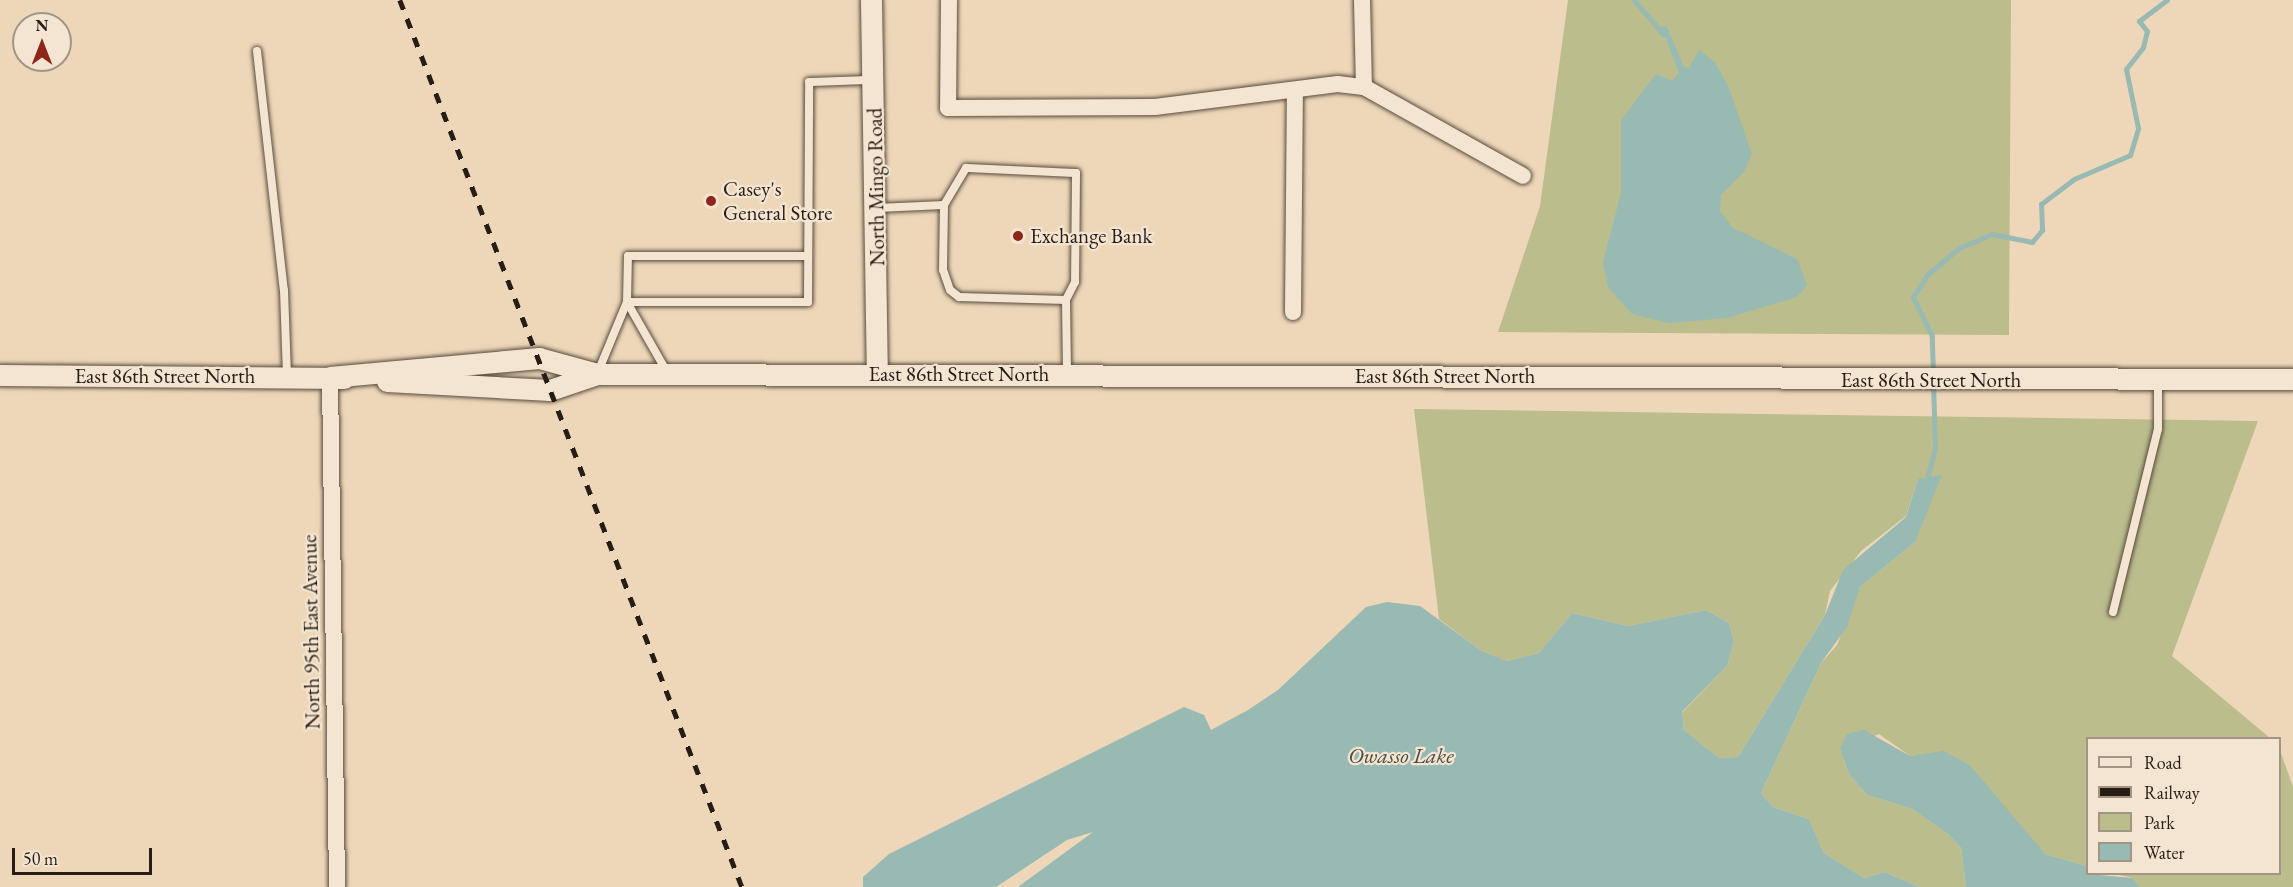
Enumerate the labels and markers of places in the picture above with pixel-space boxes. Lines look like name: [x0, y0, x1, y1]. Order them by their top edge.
place label: Casey's General Store: [723, 176, 832, 226]
marker: Casey's General Store: [704, 194, 718, 208]
place label: Exchange Bank: [1030, 223, 1152, 249]
marker: Exchange Bank: [1011, 229, 1025, 243]

